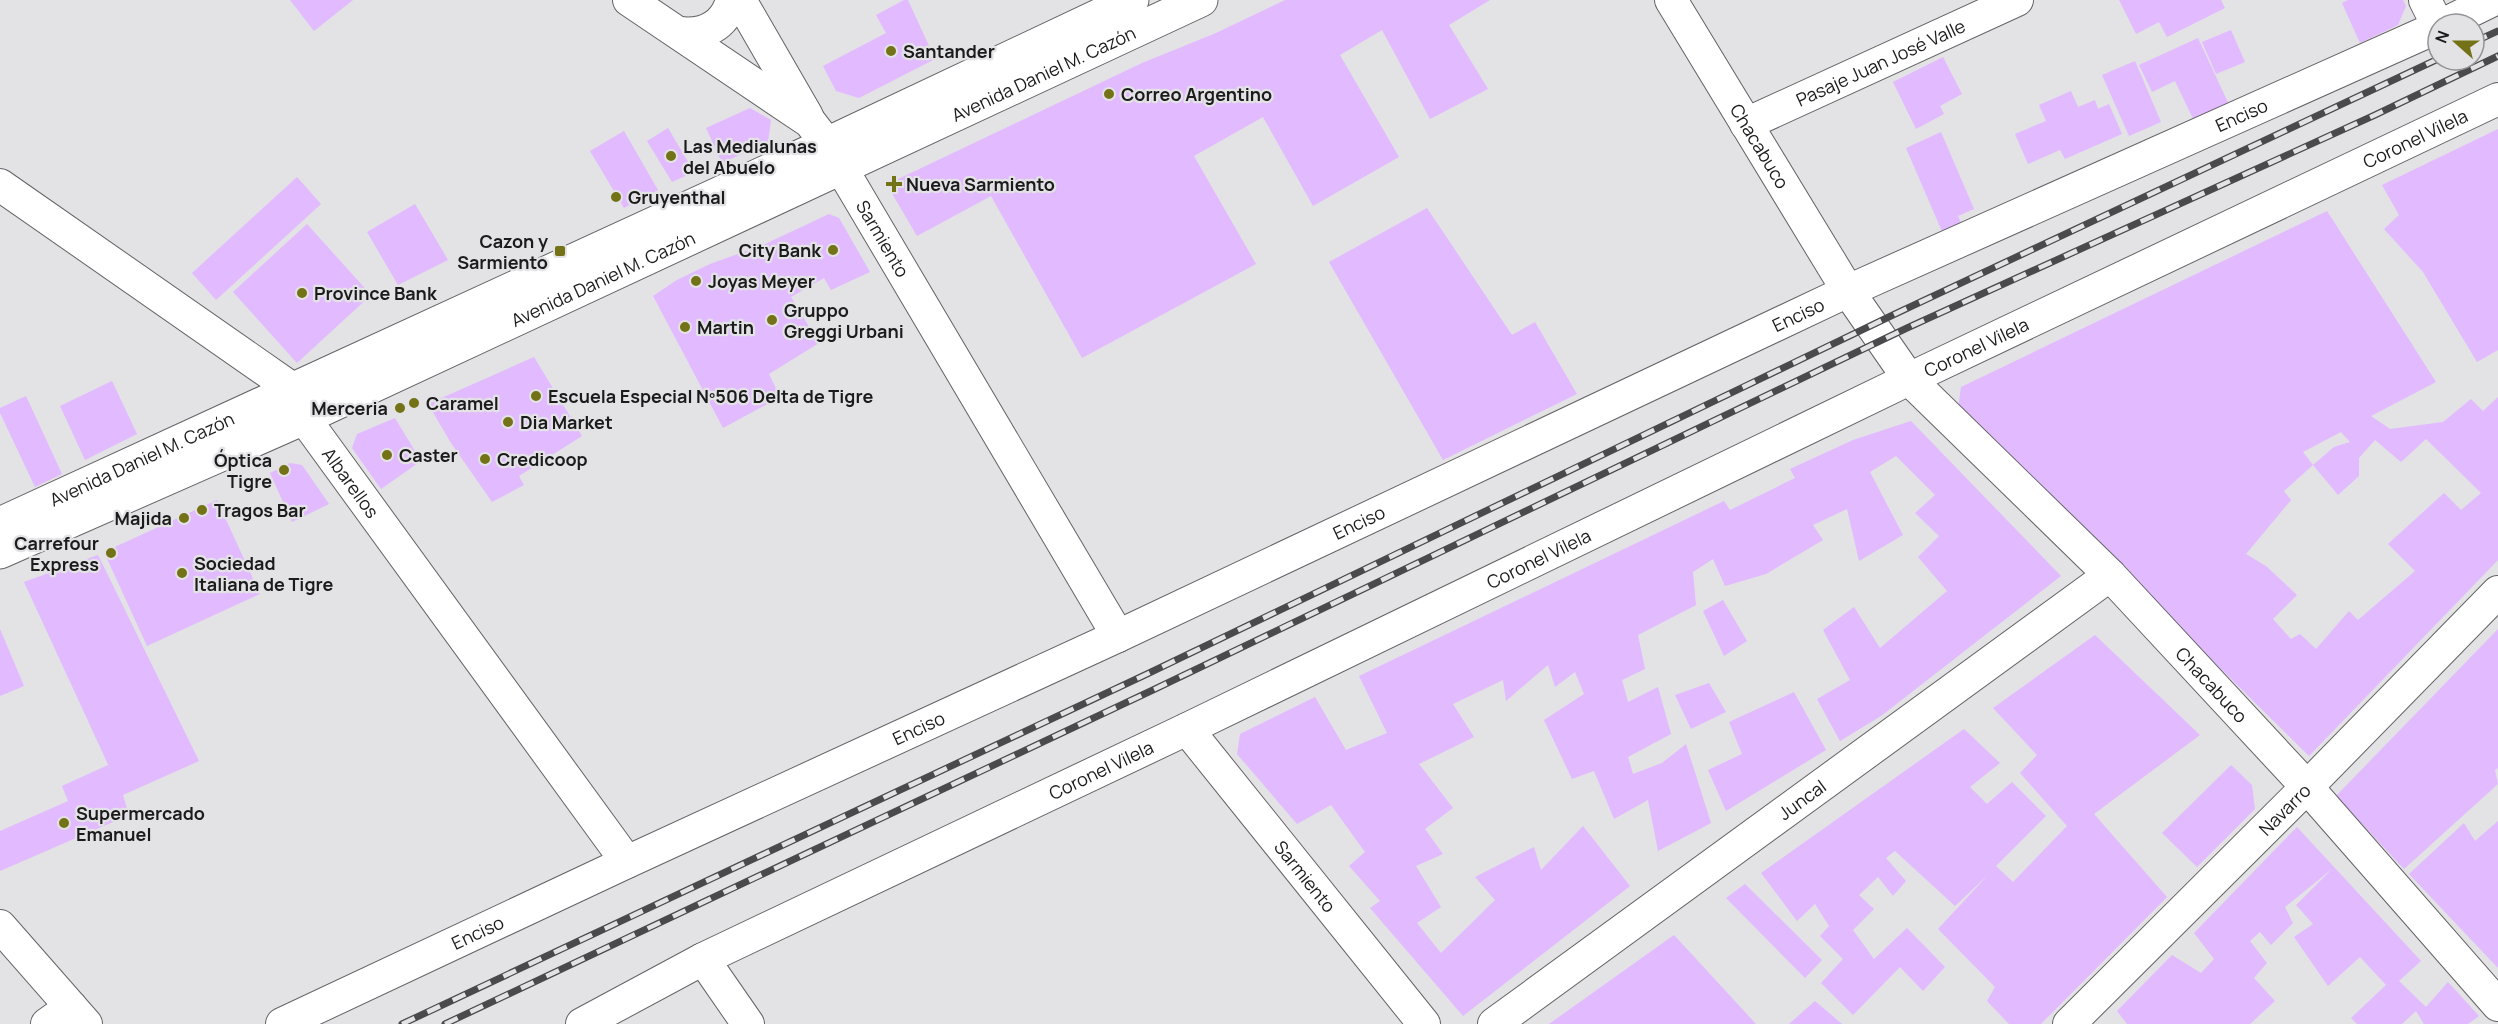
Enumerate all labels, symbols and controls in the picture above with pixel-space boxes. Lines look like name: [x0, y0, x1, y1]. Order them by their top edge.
north arrow: [2426, 12, 2486, 72]
street label: Pasaje Juan José Valle: [1792, 13, 1969, 111]
street label: Avenida Daniel M. Cazón: [947, 20, 1139, 127]
text: N: [2430, 27, 2454, 46]
place label: Santander: [903, 39, 995, 63]
marker: Santander: [884, 44, 898, 58]
place label: Correo Argentino: [1121, 82, 1272, 106]
marker: Correo Argentino: [1102, 87, 1116, 101]
street label: Enciso: [2211, 93, 2271, 137]
street label: Chacabuco: [1725, 99, 1795, 193]
street label: Coronel Vilela: [2359, 103, 2471, 174]
place label: Las Medialunas del Abuelo: [683, 134, 817, 179]
marker: Las Medialunas del Abuelo: [664, 149, 678, 163]
place label: Nueva Sarmiento: [906, 172, 1055, 196]
marker: Nueva Sarmiento: [887, 177, 901, 191]
place label: Gruyenthal: [628, 185, 726, 209]
marker: Gruyenthal: [609, 190, 623, 204]
street label: Sarmiento: [851, 196, 915, 282]
street label: Avenida Daniel M. Cazón: [507, 225, 699, 332]
place label: Cazon y Sarmiento: [457, 229, 548, 274]
place label: City Bank: [739, 238, 822, 262]
marker: City Bank: [826, 243, 840, 257]
marker: Cazon y Sarmiento: [553, 244, 567, 258]
place label: Joyas Meyer: [708, 269, 815, 293]
marker: Joyas Meyer: [689, 274, 703, 288]
place label: Province Bank: [314, 281, 438, 305]
marker: Province Bank: [295, 286, 309, 300]
street label: Enciso: [1768, 292, 1828, 337]
place label: Gruppo Greggi Urbani: [784, 298, 904, 343]
street label: Coronel Vilela: [1920, 312, 2032, 382]
marker: Gruppo Greggi Urbani: [765, 313, 779, 327]
place label: Martin: [697, 315, 754, 339]
marker: Martin: [678, 320, 692, 334]
place label: Escuela Especial Nº506 Delta de Tigre: [548, 384, 873, 408]
marker: Escuela Especial Nº506 Delta de Tigre: [529, 389, 543, 403]
place label: Caramel: [426, 391, 499, 415]
place label: Merceria: [311, 396, 388, 420]
marker: Caramel: [407, 396, 421, 410]
marker: Merceria: [393, 401, 407, 415]
street label: Avenida Daniel M. Cazón: [46, 406, 238, 512]
place label: Dia Market: [520, 410, 613, 434]
marker: Dia Market: [501, 415, 515, 429]
street label: Albarellos: [317, 443, 385, 523]
place label: Caster: [399, 443, 458, 467]
place label: Credicoop: [497, 447, 588, 471]
place label: Óptica Tigre: [214, 448, 272, 493]
marker: Caster: [380, 448, 394, 462]
marker: Credicoop: [478, 452, 492, 466]
marker: Óptica Tigre: [277, 463, 291, 477]
place label: Tragos Bar: [214, 498, 306, 522]
street label: Enciso: [1329, 500, 1389, 545]
marker: Tragos Bar: [195, 503, 209, 517]
place label: Majida: [115, 506, 172, 530]
marker: Majida: [177, 511, 191, 525]
street label: Coronel Vilela: [1482, 523, 1595, 594]
place label: Carrefour Express: [14, 531, 99, 576]
marker: Carrefour Express: [104, 546, 118, 560]
place label: Sociedad Italiana de Tigre: [194, 551, 334, 596]
marker: Sociedad Italiana de Tigre: [175, 566, 189, 580]
street label: Chacabuco: [2171, 642, 2253, 728]
street label: Enciso: [889, 705, 948, 750]
street label: Coronel Vilela: [1045, 735, 1157, 805]
street label: Juncal: [1773, 774, 1831, 825]
street label: Navarro: [2253, 778, 2316, 841]
place label: Supermercado Emanuel: [76, 801, 205, 846]
marker: Supermercado Emanuel: [57, 816, 71, 830]
street label: Sarmiento: [1269, 835, 1342, 917]
street label: Enciso: [448, 910, 507, 955]

